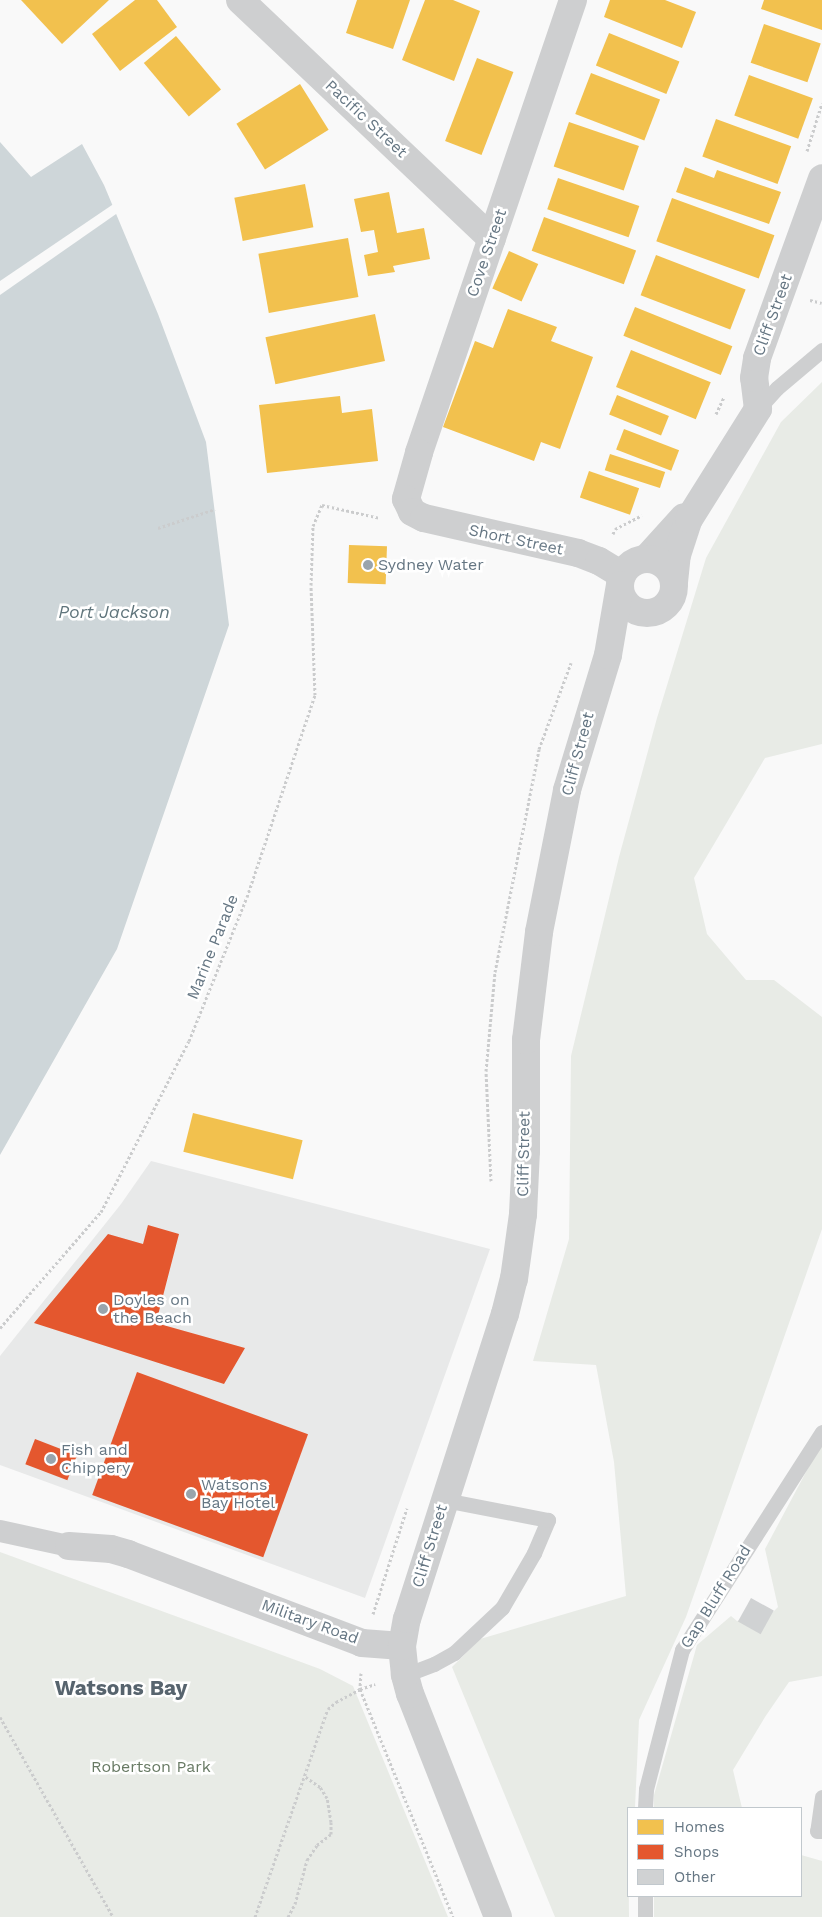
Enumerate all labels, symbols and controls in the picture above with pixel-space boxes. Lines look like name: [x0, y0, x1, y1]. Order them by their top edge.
street label: Pacific Street: [321, 76, 411, 162]
street label: Cove Street: [463, 207, 511, 299]
street label: Cliff Street: [749, 271, 797, 359]
street label: Short Street: [467, 521, 565, 559]
place label: Sydney Water: [378, 555, 485, 575]
marker: Sydney Water: [362, 559, 374, 571]
water label: Port Jackson: [58, 601, 170, 623]
street label: Cliff Street: [558, 710, 598, 798]
street label: Marine Parade: [183, 892, 243, 1002]
street label: Cliff Street: [514, 1111, 534, 1197]
place label: Doyles on the Beach: [113, 1290, 192, 1328]
marker: Doyles on the Beach: [97, 1303, 109, 1315]
place label: Fish and Chippery: [61, 1440, 130, 1478]
marker: Fish and Chippery: [45, 1453, 57, 1465]
place label: Watsons Bay Hotel: [201, 1475, 276, 1513]
marker: Watsons Bay Hotel: [185, 1488, 197, 1500]
street label: Cliff Street: [408, 1502, 452, 1590]
street label: Gap Bluff Road: [676, 1542, 756, 1652]
street label: Military Road: [259, 1596, 361, 1648]
district label: Watsons Bay: [55, 1675, 187, 1701]
park label: Robertson Park: [91, 1757, 211, 1777]
legend: [627, 1807, 802, 1897]
text: Homes: [674, 1818, 725, 1836]
text: Shops: [674, 1843, 719, 1861]
text: Other: [674, 1868, 716, 1886]

